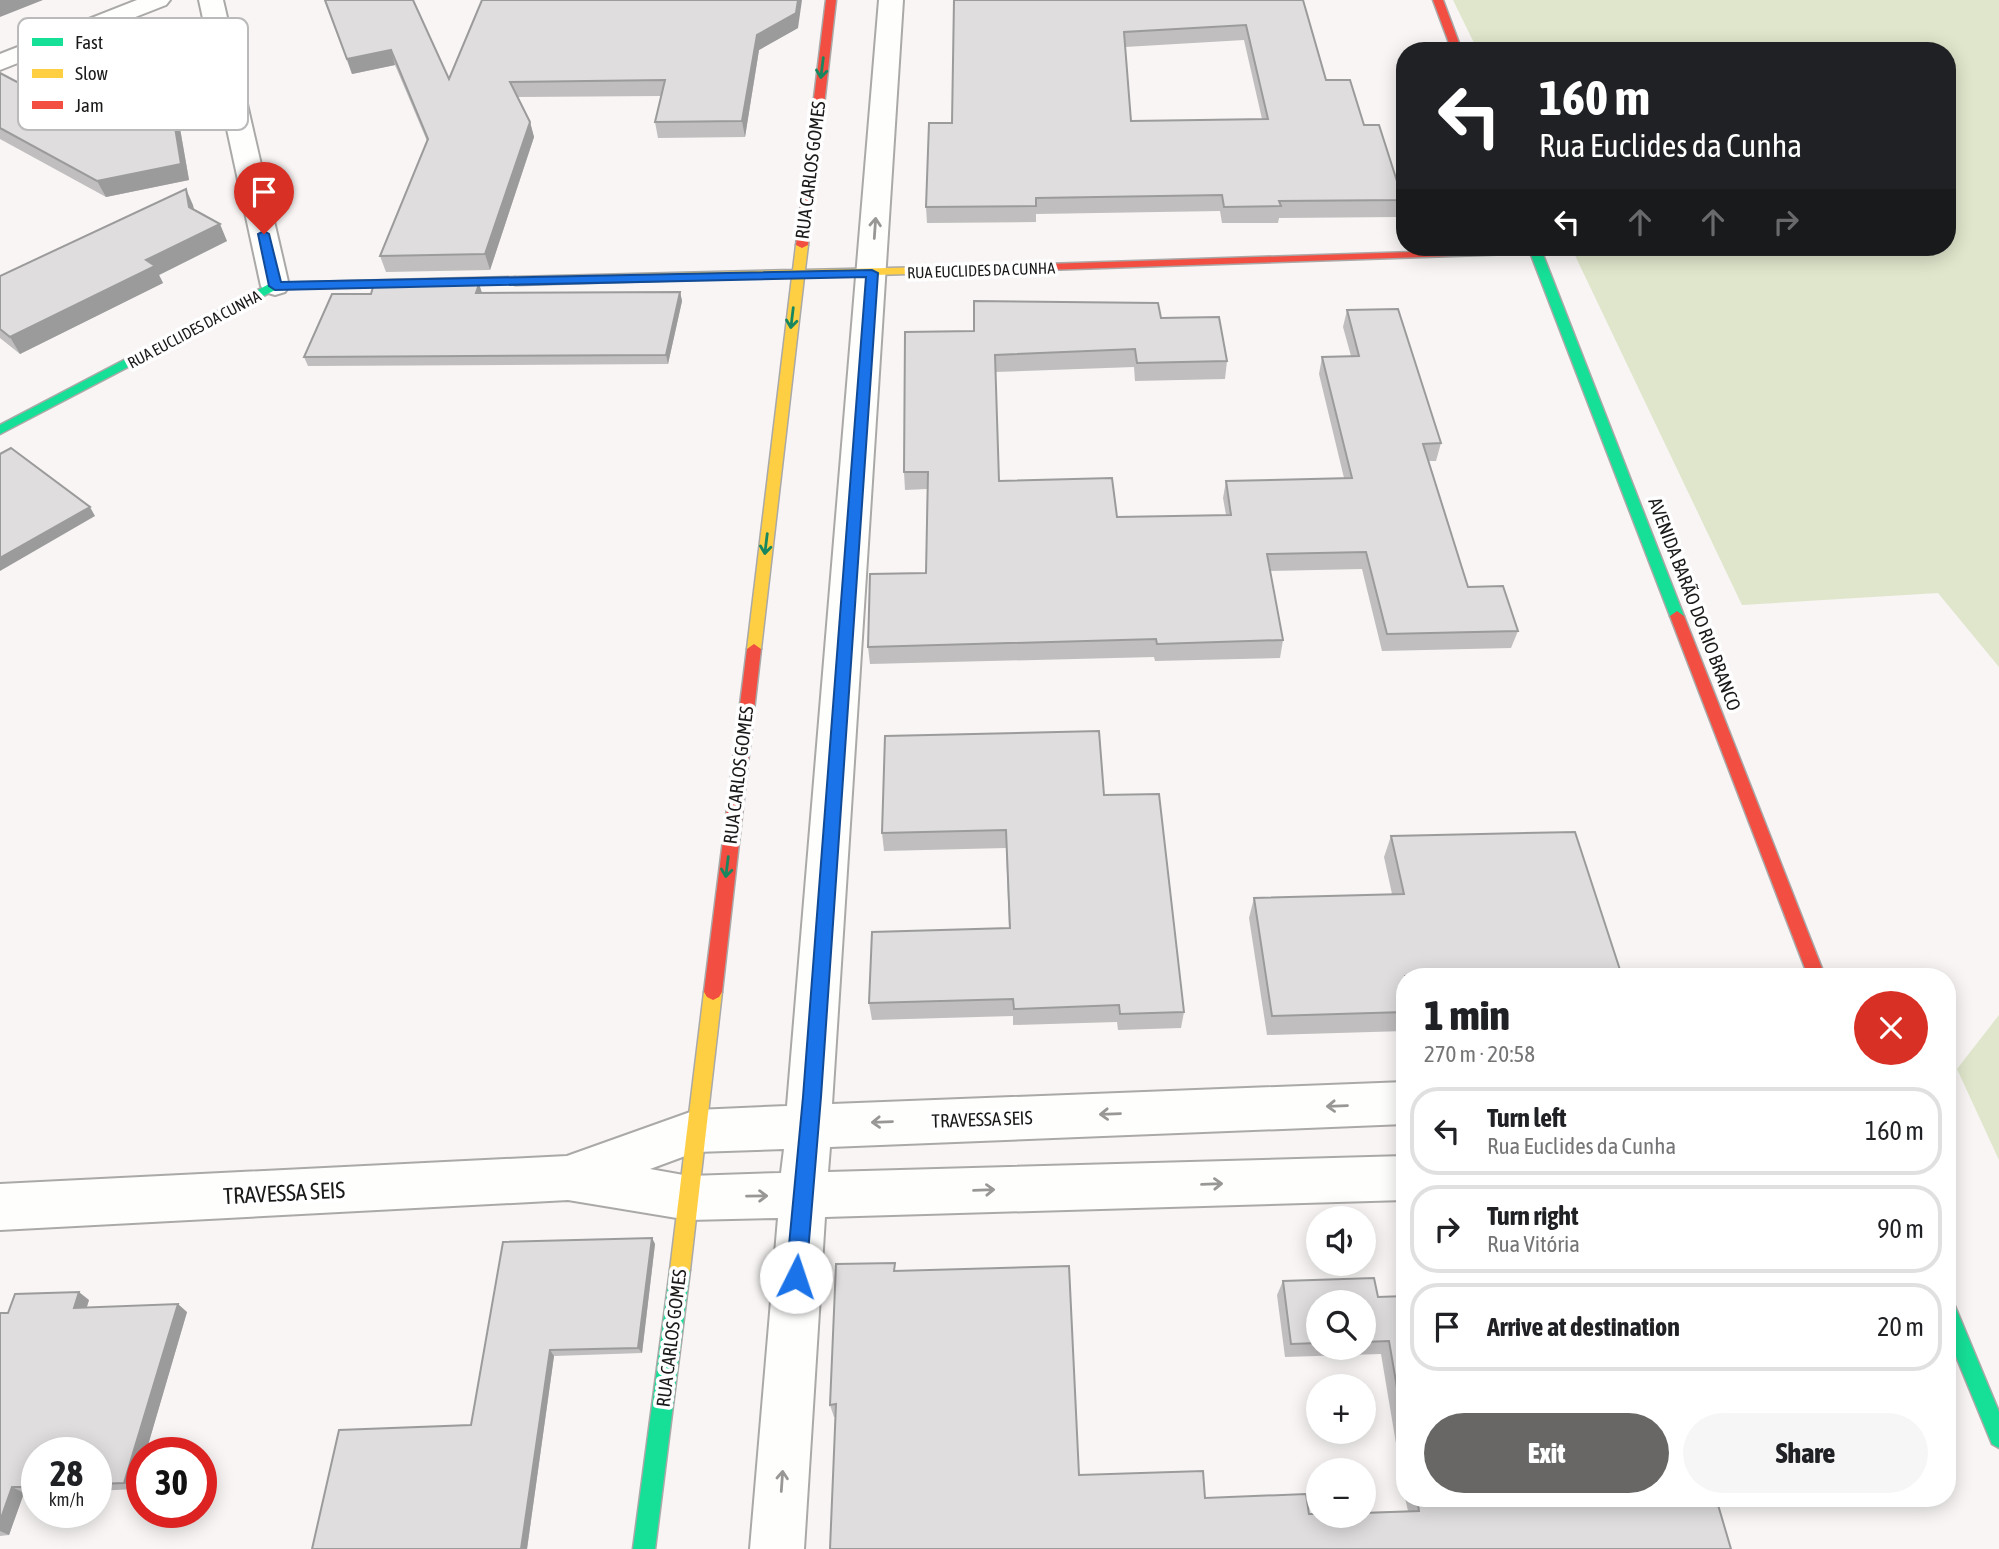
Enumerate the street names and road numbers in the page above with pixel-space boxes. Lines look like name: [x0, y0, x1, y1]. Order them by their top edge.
street label: RUA CARLOS GOMES: [791, 100, 829, 240]
street label: RUA EUCLIDES DA CUNHA: [907, 258, 1055, 282]
street label: RUA EUCLIDES DA CUNHA: [124, 286, 264, 372]
street label: AVENIDA BARÃO DO RIO BRANCO: [1644, 494, 1746, 714]
street label: RUA CARLOS GOMES: [719, 705, 757, 845]
street label: TRAVESSA SEIS: [931, 1106, 1033, 1132]
street label: TRAVESSA SEIS: [222, 1177, 346, 1209]
street label: RUA CARLOS GOMES: [652, 1268, 690, 1408]

